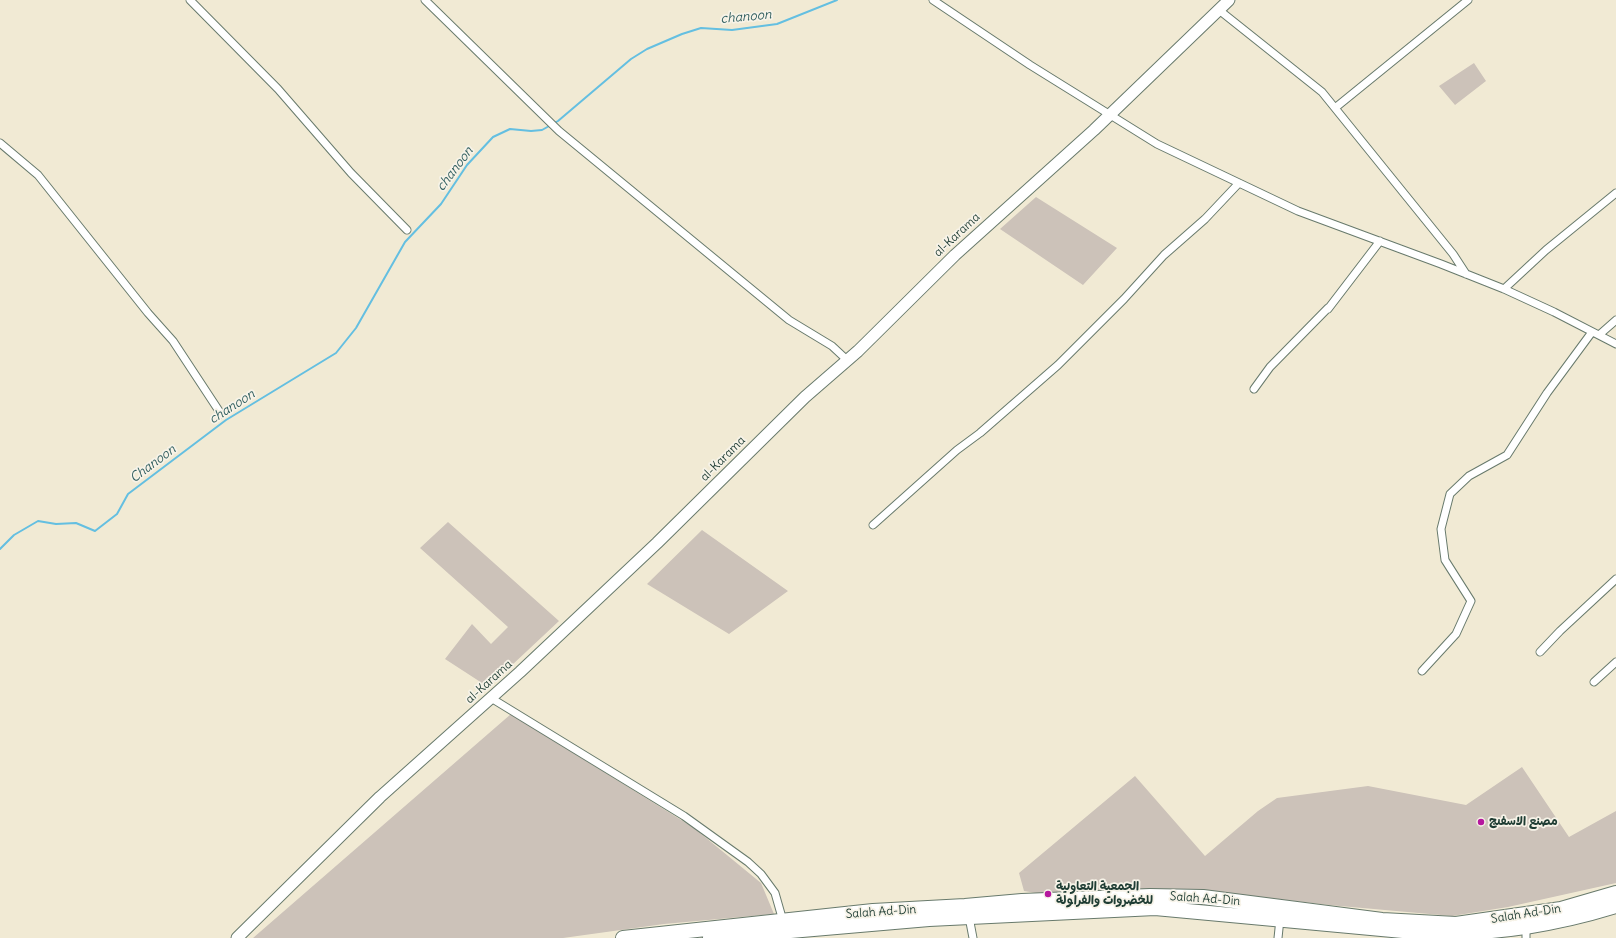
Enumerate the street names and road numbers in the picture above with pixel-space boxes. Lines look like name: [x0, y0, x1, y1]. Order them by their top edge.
street label: al-Karama: [931, 210, 983, 260]
street label: al-Karama: [697, 433, 749, 485]
street label: al-Karama: [463, 657, 515, 707]
street label: Salah Ad-Din: [1169, 889, 1241, 909]
street label: Salah Ad-Din: [1490, 901, 1562, 927]
street label: Salah Ad-Din: [845, 902, 917, 922]

